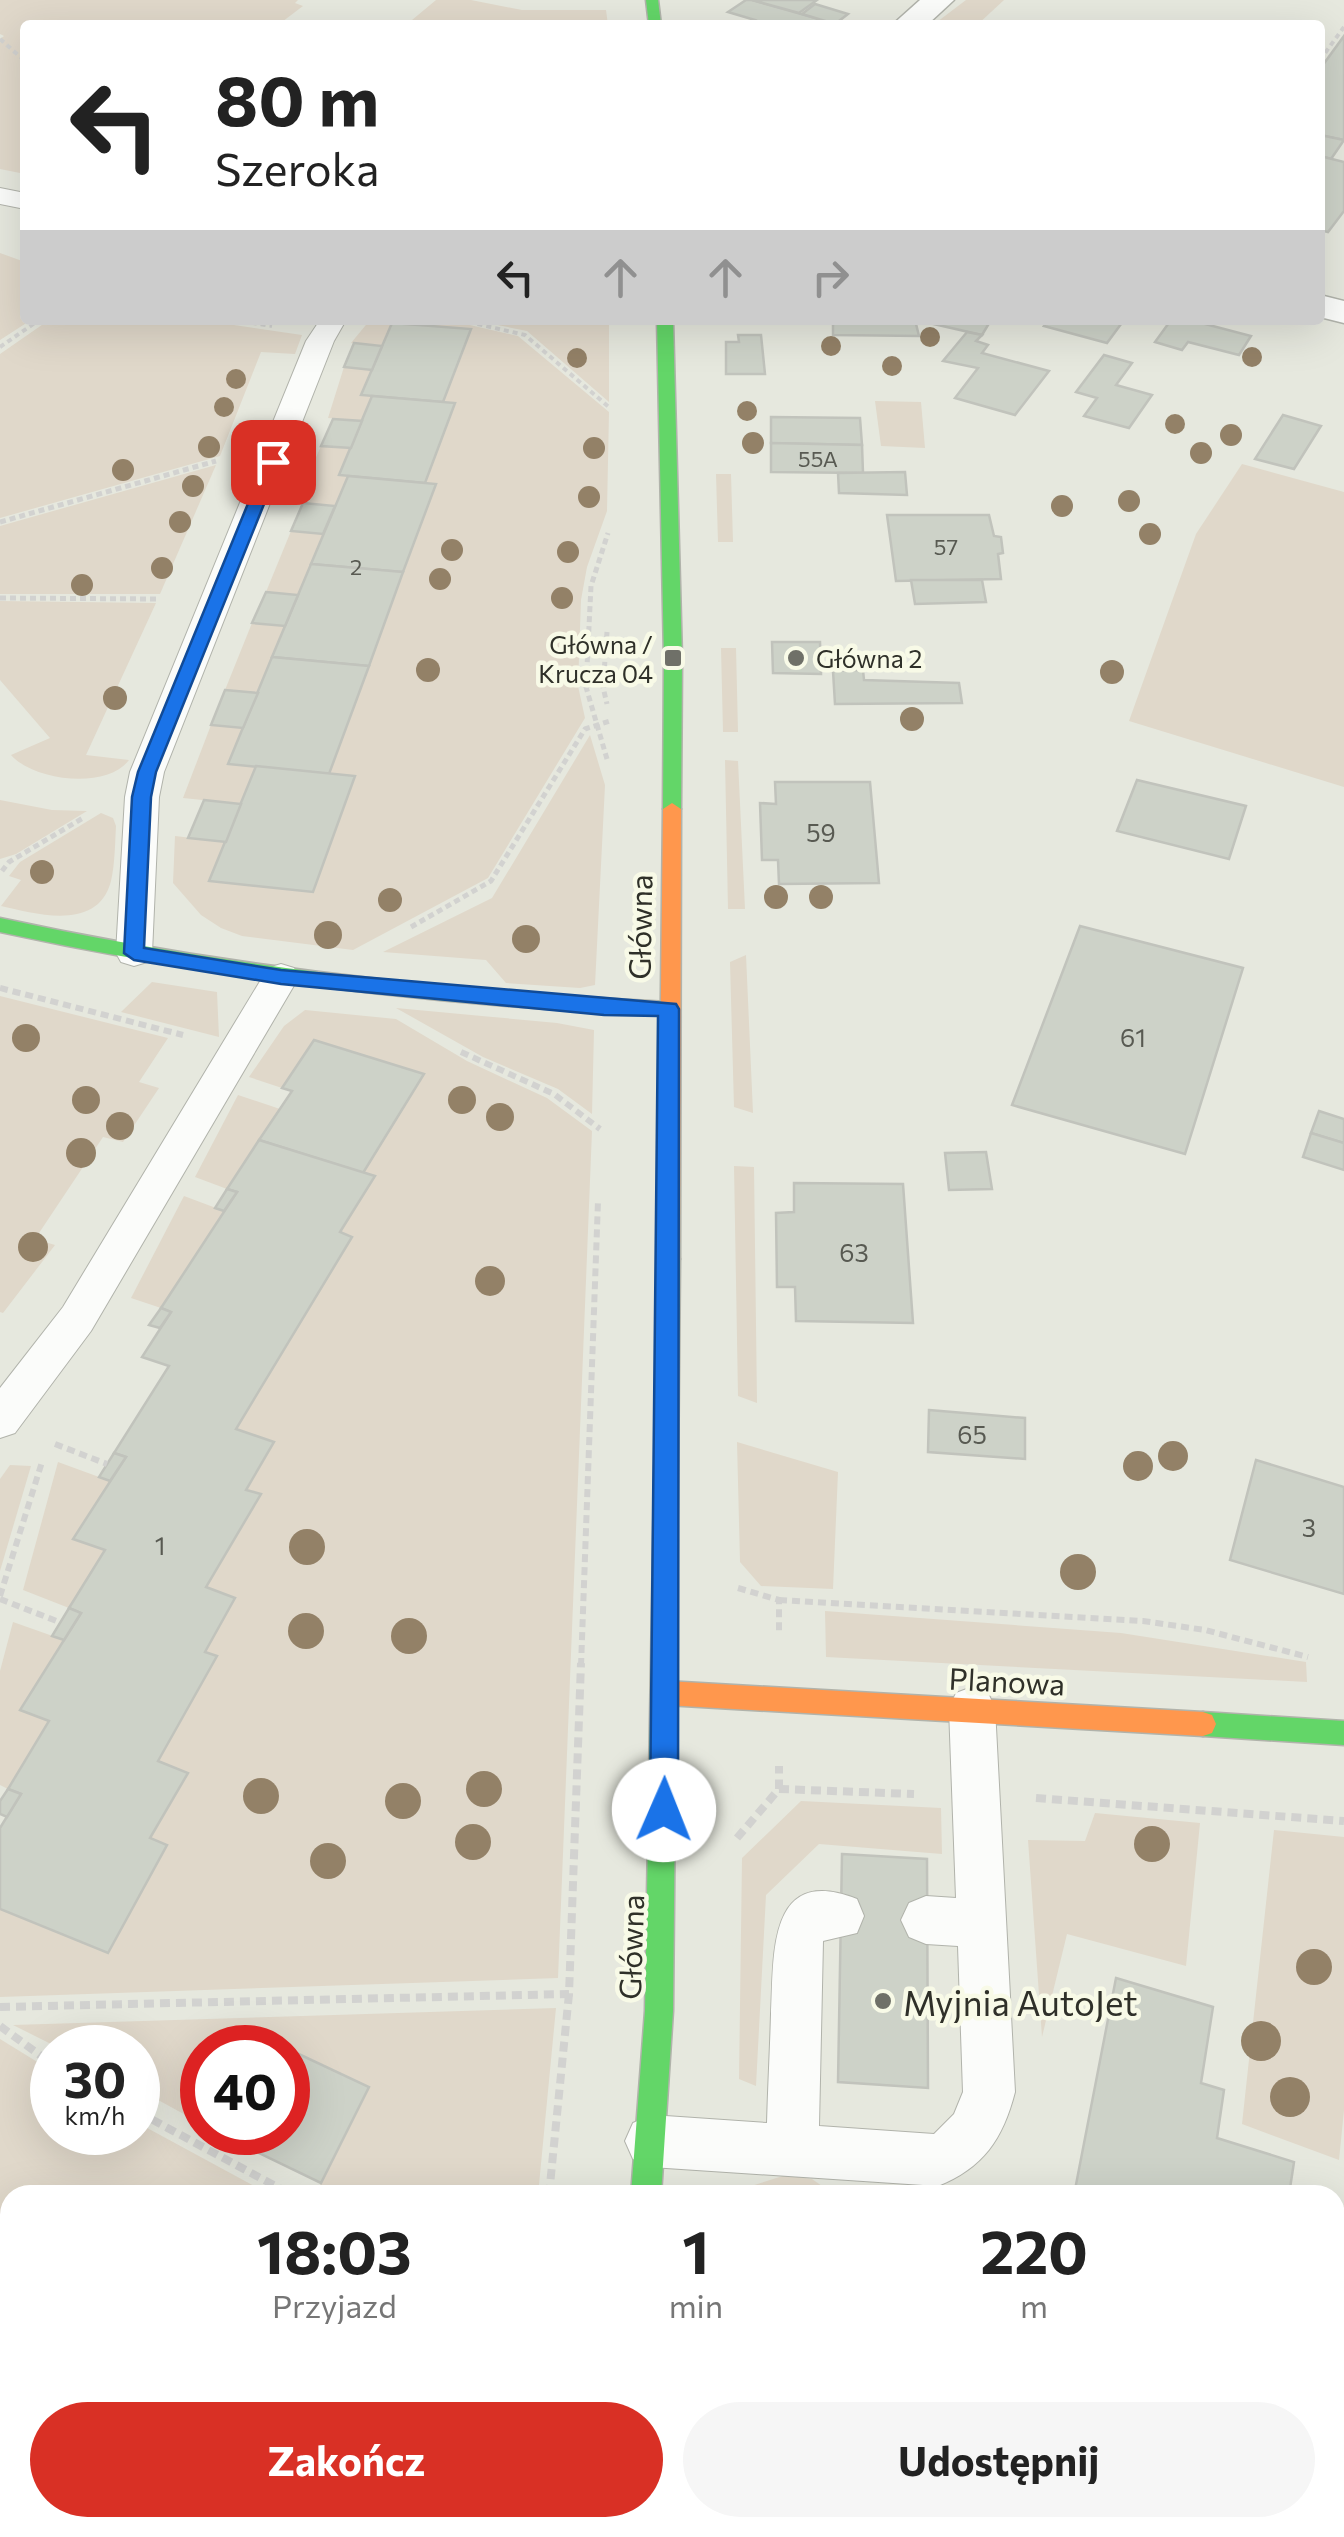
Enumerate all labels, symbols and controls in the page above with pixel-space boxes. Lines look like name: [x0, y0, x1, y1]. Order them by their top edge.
text: 80 m: [215, 55, 379, 140]
icon: left: [50, 60, 180, 190]
text: Szeroka: [215, 140, 379, 195]
icon: left: [488, 250, 543, 305]
icon: ahead: [593, 250, 648, 305]
icon: ahead: [698, 250, 753, 305]
icon: right: [803, 250, 858, 305]
pin: [231, 420, 316, 505]
icon: arrive: [246, 435, 301, 490]
house number: 55A: [798, 445, 838, 472]
house number: 57: [934, 533, 958, 560]
house number: 2: [350, 553, 362, 580]
place label: Główna / Krucza 04: [538, 629, 653, 688]
place label: Główna 2: [816, 643, 922, 673]
marker: Główna / Krucza 04: [662, 647, 684, 669]
marker: Główna 2: [785, 647, 807, 669]
house number: 59: [806, 817, 836, 847]
street label: Główna: [620, 874, 658, 980]
house number: 61: [1120, 1022, 1146, 1052]
house number: 63: [839, 1237, 869, 1267]
house number: 65: [957, 1419, 987, 1449]
house number: 3: [1302, 1512, 1316, 1542]
house number: 1: [155, 1530, 165, 1560]
street label: Planowa: [948, 1658, 1066, 1702]
position arrow: [612, 1758, 716, 1862]
street label: Główna: [610, 1894, 650, 2000]
place label: Myjnia AutoJet: [903, 1980, 1138, 2023]
marker: Myjnia AutoJet: [872, 1990, 894, 2012]
speed limit sign: 40: [180, 2025, 310, 2155]
text: 30: [64, 2047, 126, 2108]
text: km/h: [65, 2100, 125, 2130]
text: 18:03: [257, 2213, 412, 2286]
text: 1: [682, 2213, 709, 2286]
text: 220: [980, 2213, 1088, 2286]
text: Przyjazd: [272, 2285, 397, 2325]
text: min: [669, 2285, 723, 2325]
text: m: [1020, 2285, 1048, 2325]
button: Zakończ: [30, 2402, 663, 2517]
button: Udostępnij: [683, 2402, 1315, 2517]

